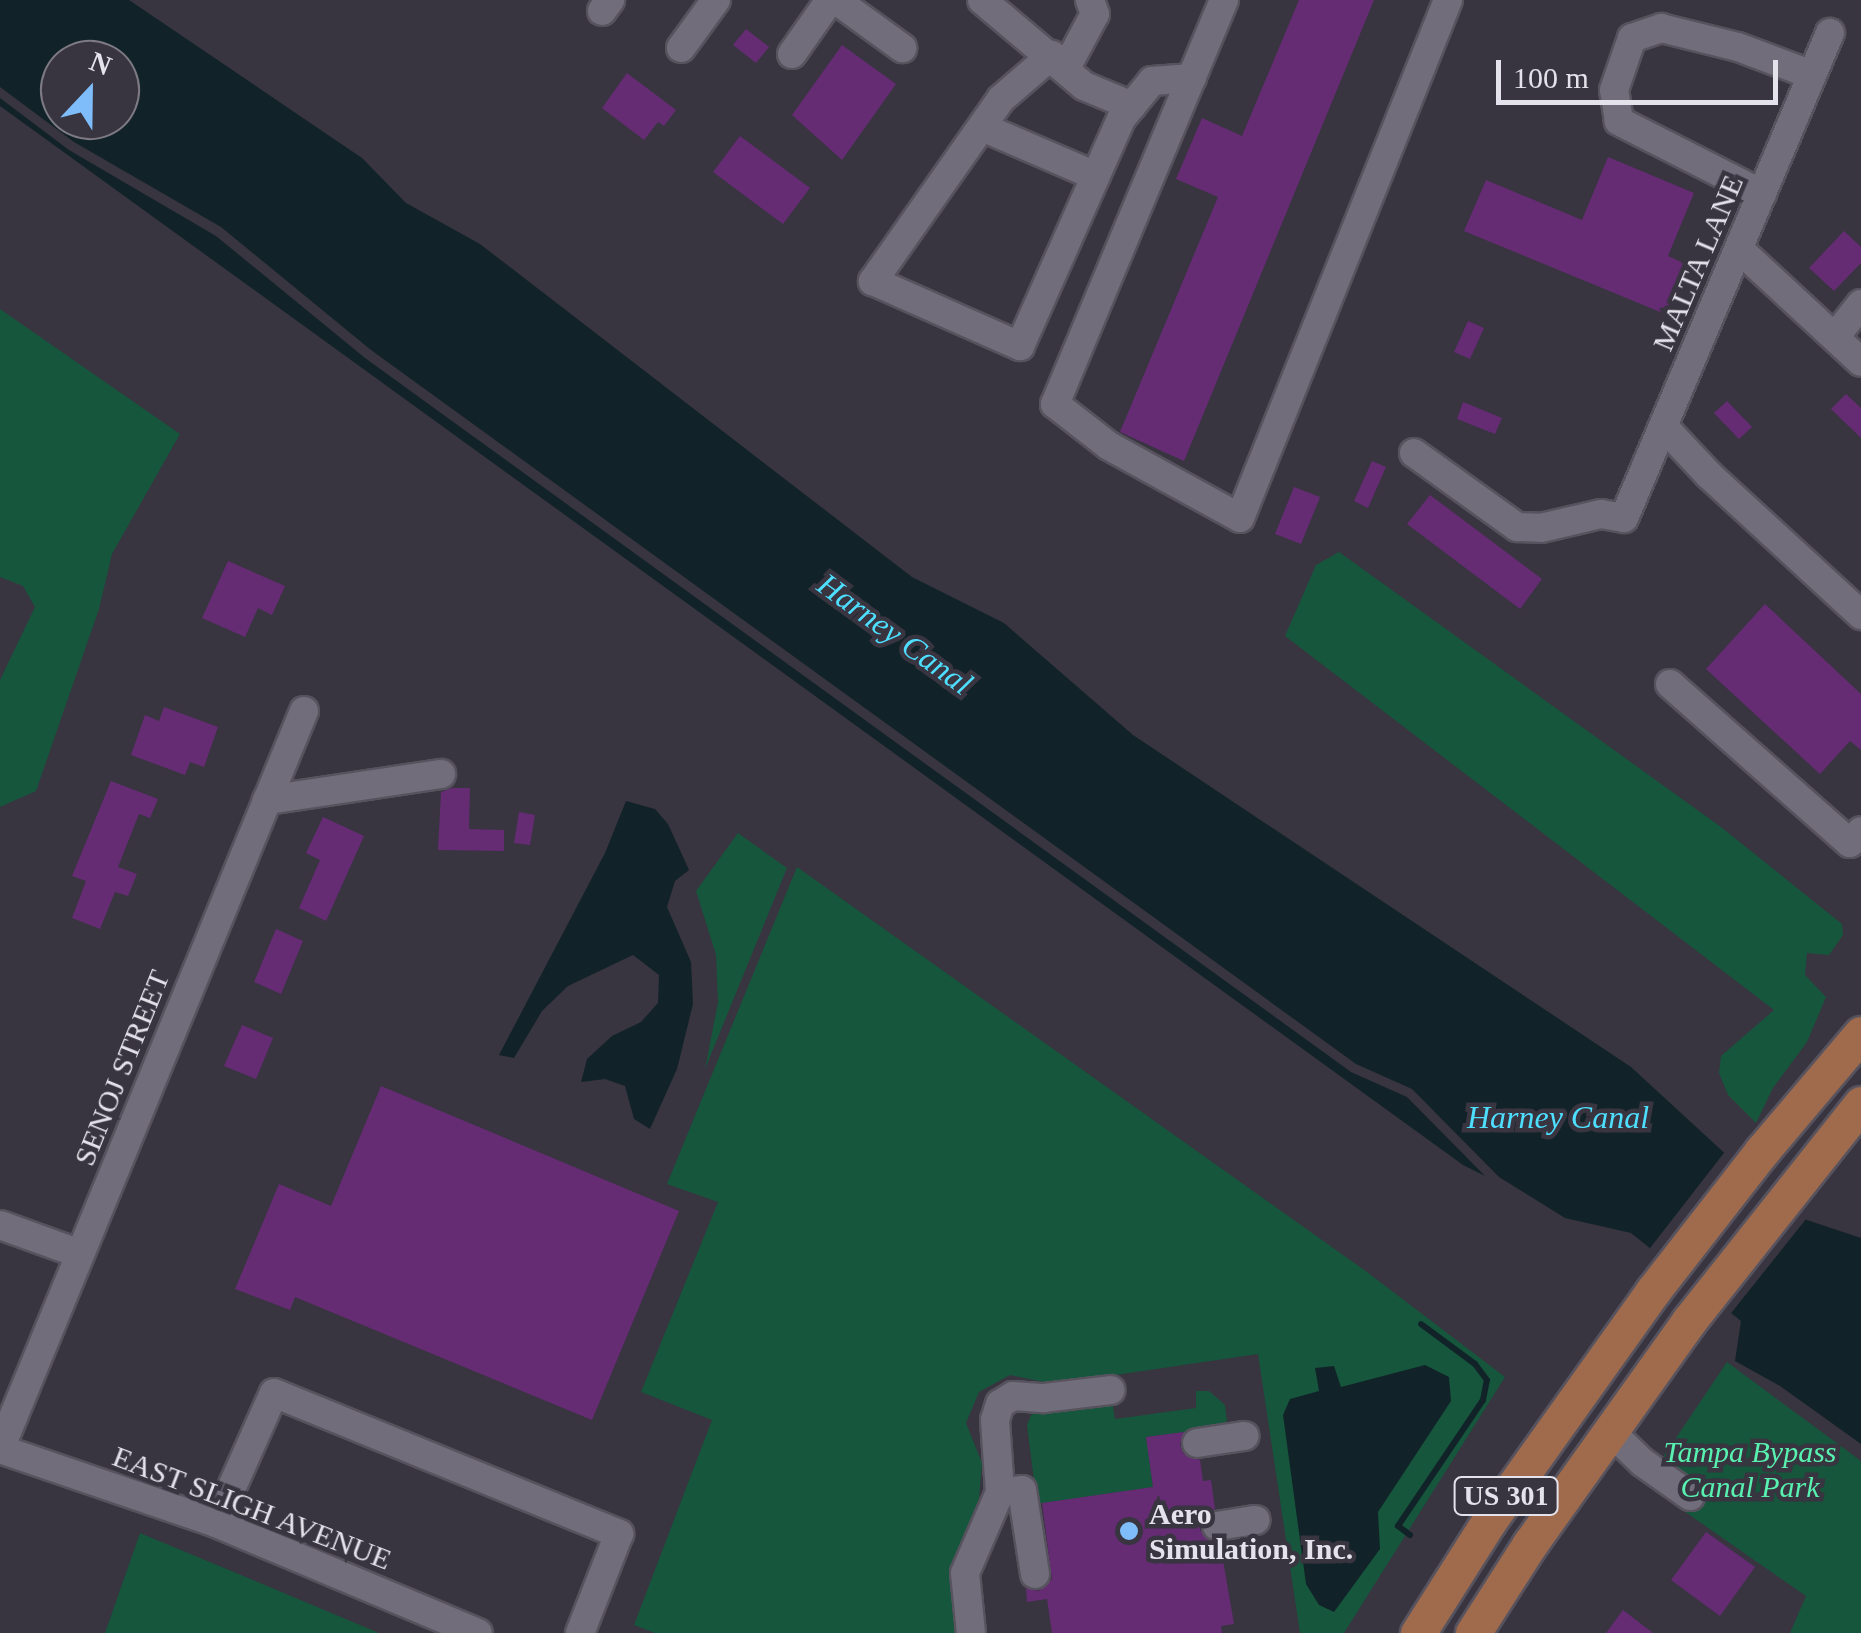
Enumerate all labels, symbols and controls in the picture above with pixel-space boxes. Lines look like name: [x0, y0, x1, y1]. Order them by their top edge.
north arrow: [40, 40, 140, 140]
scale bar: [1501, 40, 1784, 102]
text: N: [85, 45, 116, 82]
text: 100 m: [1513, 61, 1589, 94]
street label: MALTA LANE: [1645, 169, 1751, 357]
water label: Harney Canal: [810, 565, 980, 703]
street label: SENOJ STREET: [66, 965, 178, 1171]
water label: Harney Canal: [1467, 1098, 1649, 1136]
park label: Tampa Bypass Canal Park: [1663, 1434, 1837, 1504]
street label: EAST SLIGH AVENUE: [107, 1438, 397, 1578]
road number: US 301: [1454, 1473, 1558, 1519]
place label: Aero Simulation, Inc.: [1149, 1496, 1353, 1566]
marker: Aero Simulation, Inc.: [1118, 1520, 1140, 1542]

